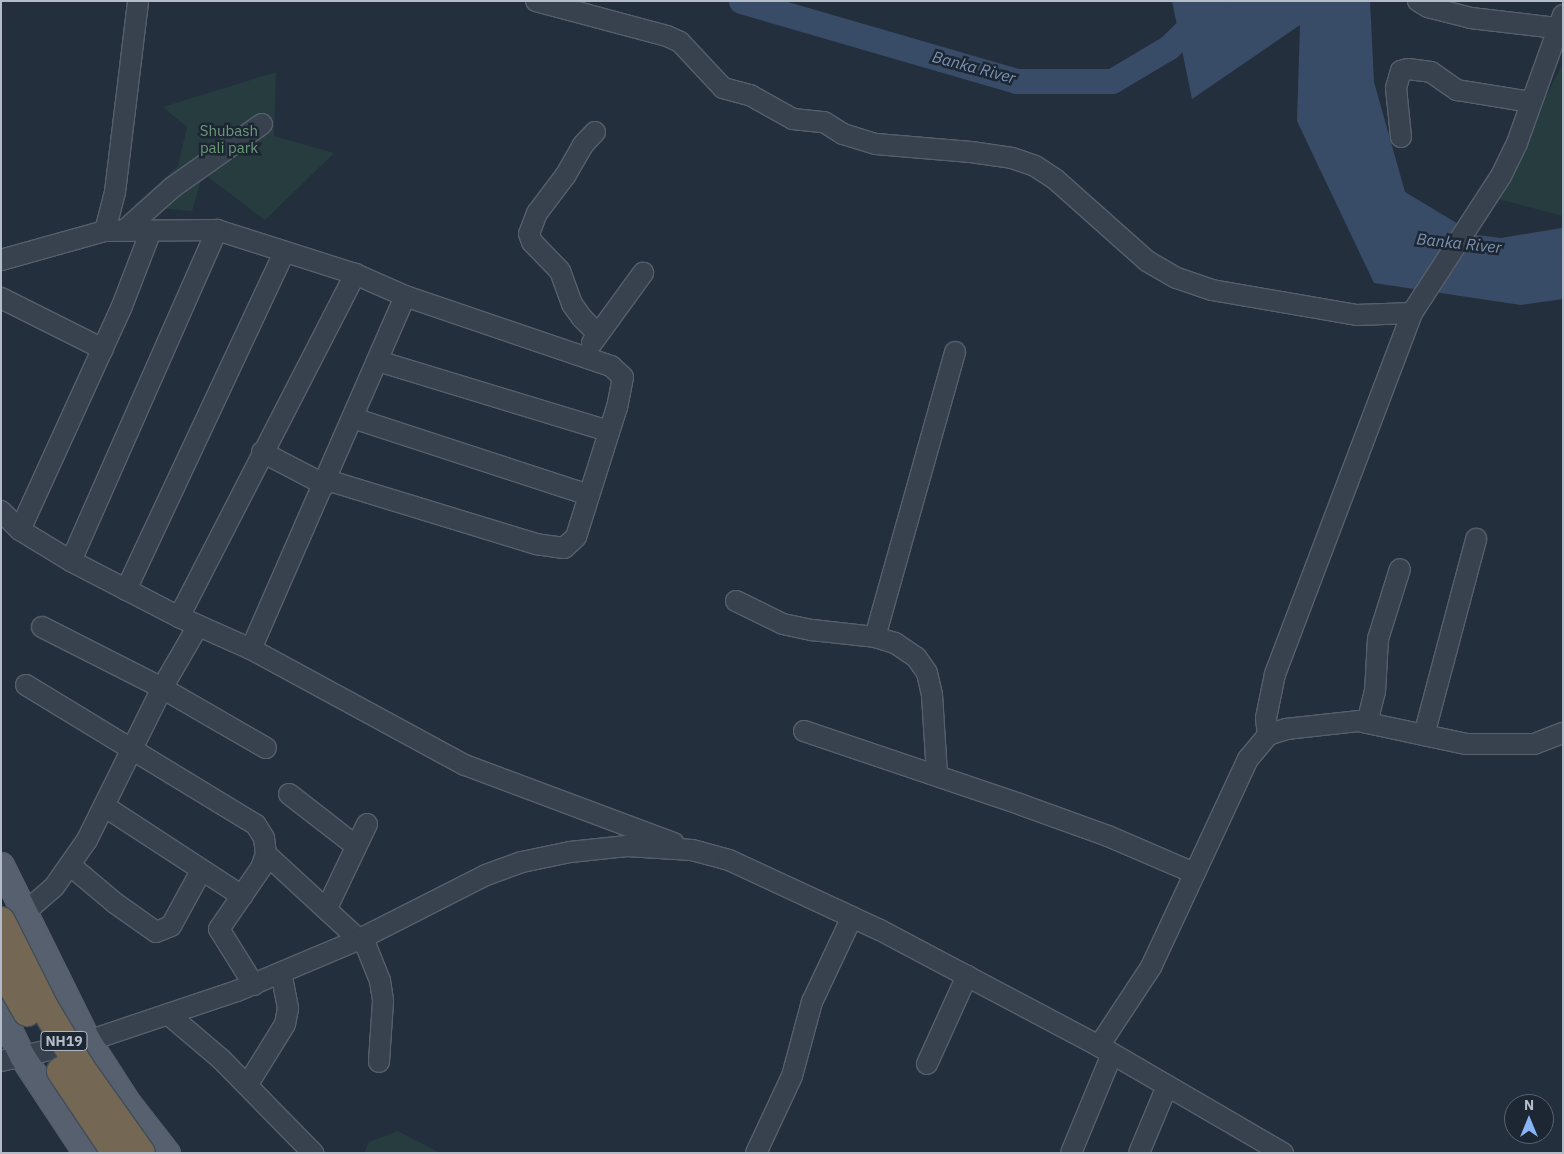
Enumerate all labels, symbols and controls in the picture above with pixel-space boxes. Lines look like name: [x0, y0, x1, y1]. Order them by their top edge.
water label: Banka River: [930, 47, 1018, 87]
park label: Shubash pali park: [200, 121, 258, 156]
water label: Banka River: [1416, 229, 1502, 257]
road number: NH19: [40, 1030, 88, 1052]
north arrow: [1504, 1094, 1554, 1144]
text: N: [1524, 1096, 1534, 1114]

